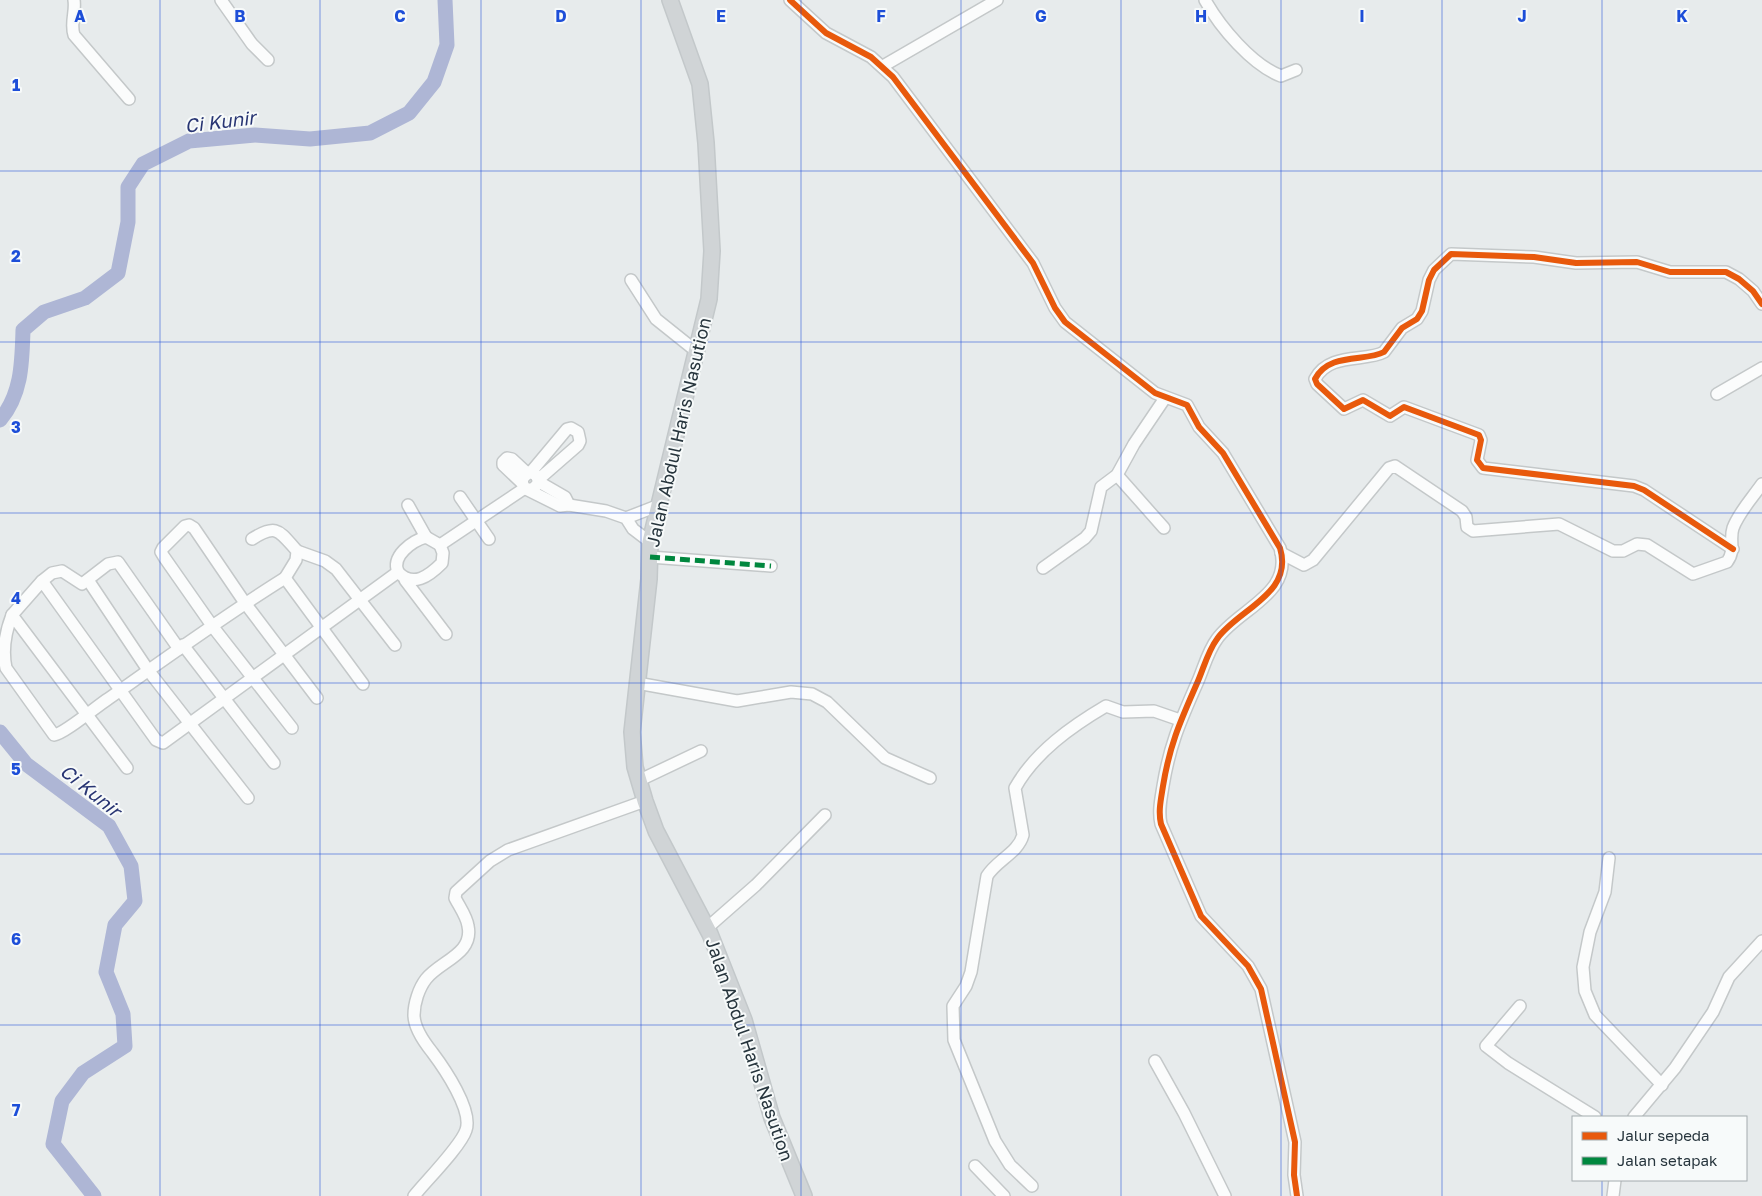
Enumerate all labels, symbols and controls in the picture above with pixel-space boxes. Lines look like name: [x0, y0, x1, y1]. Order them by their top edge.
text: A: [74, 6, 86, 26]
text: B: [234, 6, 246, 26]
text: C: [394, 6, 406, 26]
text: D: [555, 6, 567, 26]
text: E: [716, 6, 726, 26]
text: F: [876, 6, 886, 26]
text: G: [1035, 6, 1047, 26]
text: H: [1195, 6, 1207, 26]
text: I: [1359, 6, 1365, 26]
text: J: [1517, 6, 1527, 26]
text: K: [1676, 6, 1688, 26]
text: 1: [12, 75, 20, 95]
water label: Ci Kunir: [183, 105, 259, 137]
text: 2: [11, 246, 21, 266]
street label: Jalan Abdul Haris Nasution: [641, 315, 715, 549]
text: 3: [11, 417, 21, 437]
text: 4: [11, 588, 21, 608]
text: 5: [11, 759, 21, 779]
water label: Ci Kunir: [56, 759, 128, 823]
text: 6: [11, 929, 21, 949]
street label: Jalan Abdul Haris Nasution: [701, 934, 799, 1164]
text: 7: [12, 1100, 21, 1120]
legend: [1572, 1116, 1747, 1181]
text: Jalur sepeda: [1617, 1126, 1710, 1144]
text: Jalan setapak: [1617, 1151, 1718, 1169]

